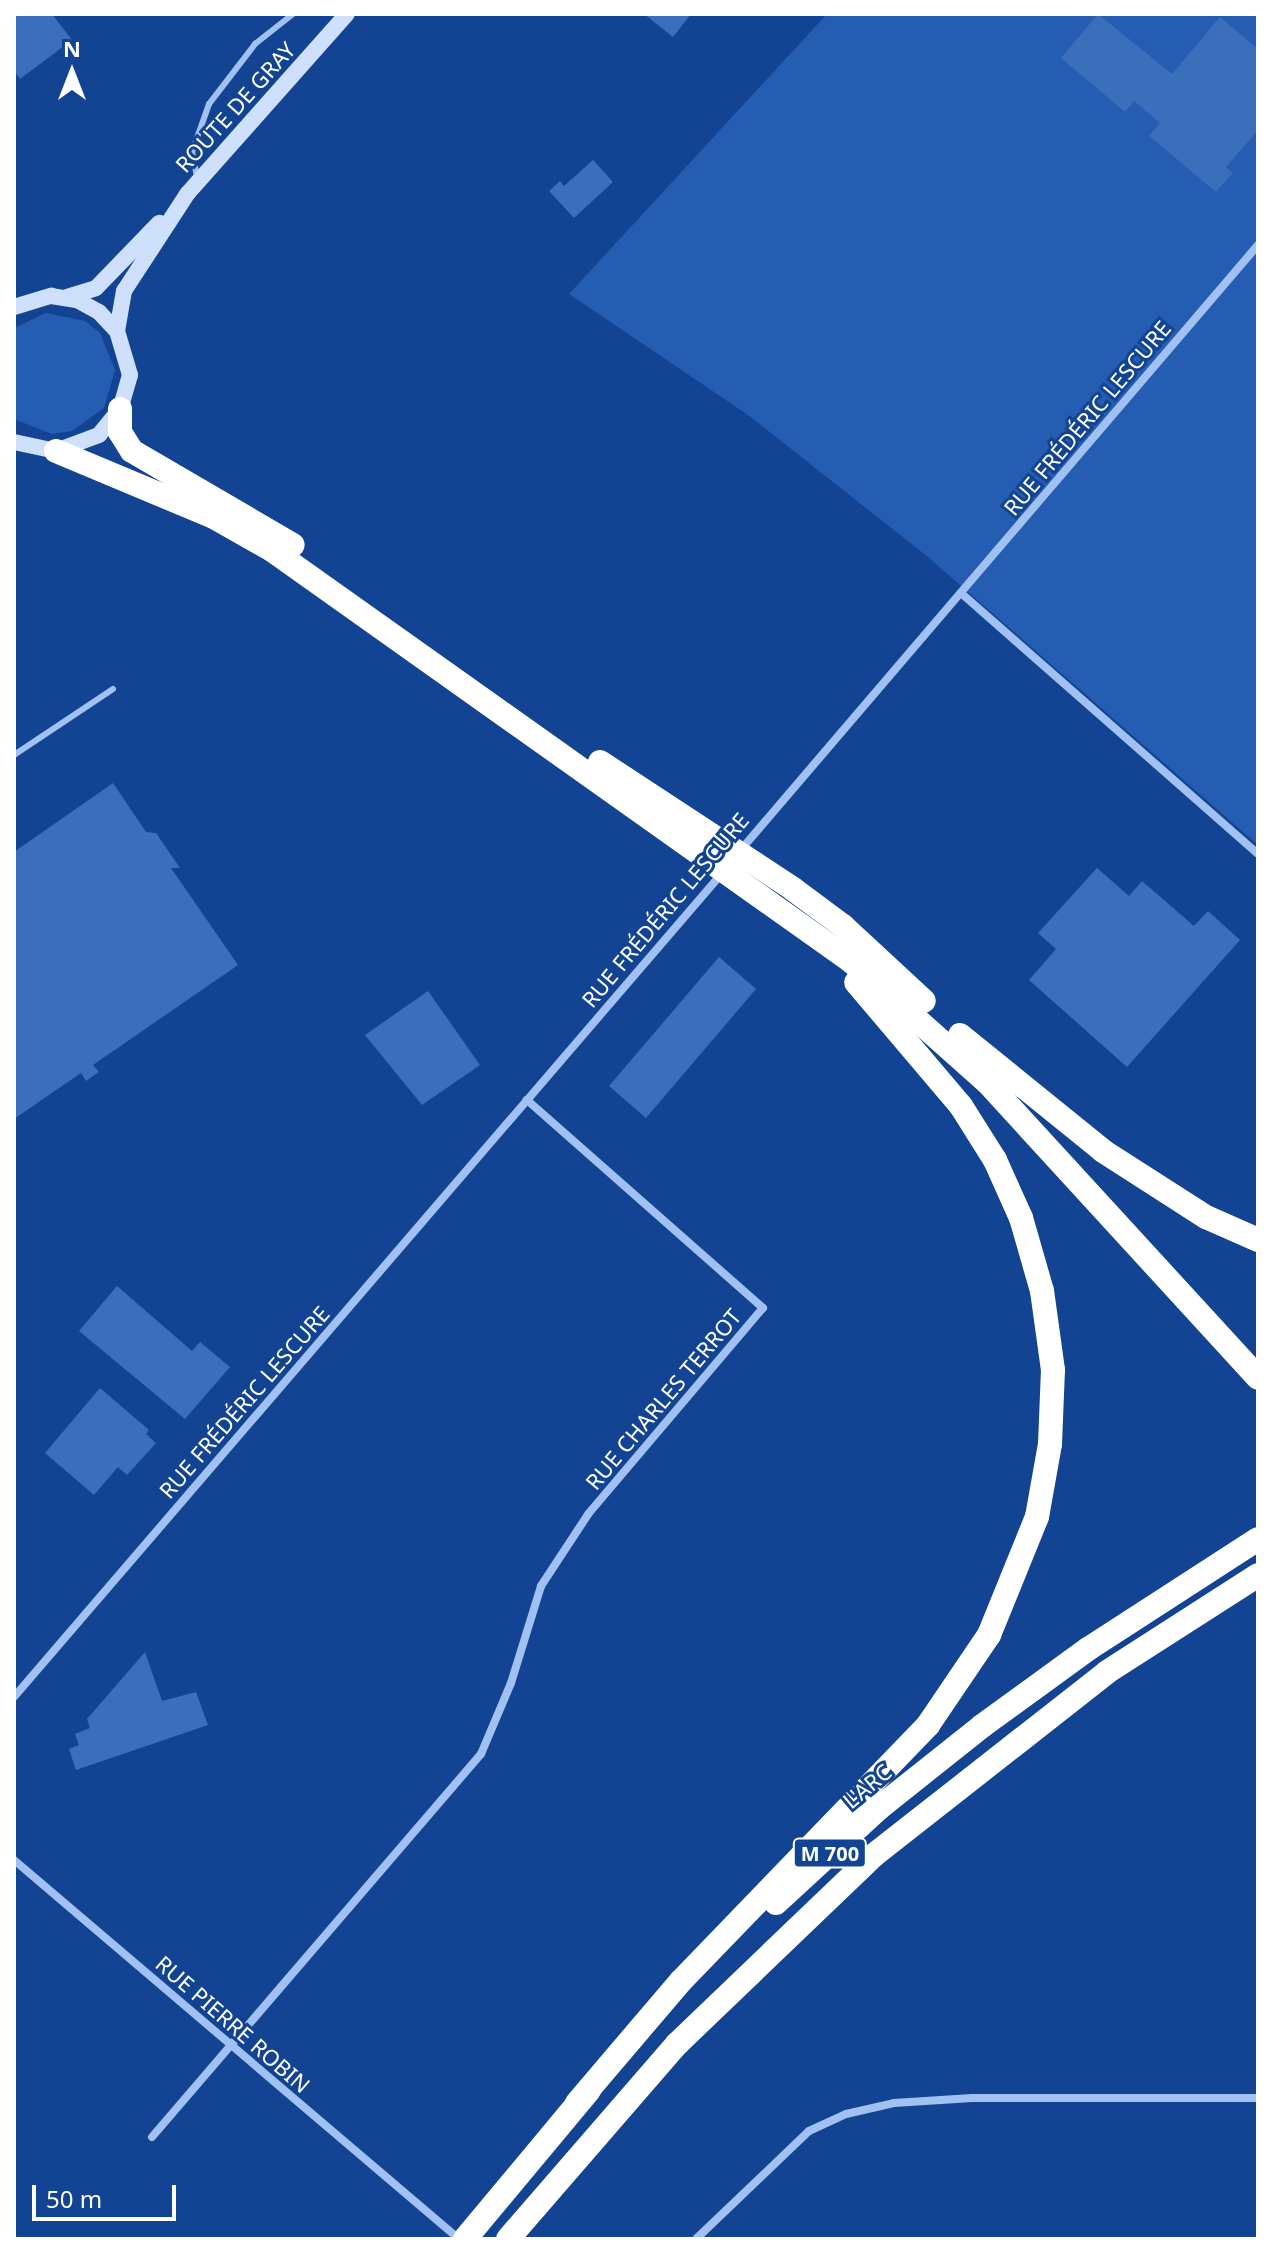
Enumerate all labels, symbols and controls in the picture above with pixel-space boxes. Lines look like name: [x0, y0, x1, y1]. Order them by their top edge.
north arrow: [32, 32, 112, 112]
text: N: [63, 33, 81, 63]
street label: ROUTE DE GRAY: [170, 36, 300, 178]
street label: RUE FRÉDÉRIC LESCURE: [998, 315, 1176, 521]
street label: RUE FRÉDÉRIC LESCURE: [576, 807, 754, 1013]
street label: RUE FRÉDÉRIC LESCURE: [153, 1301, 335, 1503]
street label: RUE CHARLES TERROT: [580, 1303, 746, 1495]
street label: L'ARC: [838, 1758, 896, 1814]
road number: M 700: [792, 1837, 868, 1869]
street label: RUE PIERRE ROBIN: [151, 1950, 315, 2098]
scale bar: [36, 2169, 180, 2219]
text: 50 m: [46, 2182, 102, 2215]

